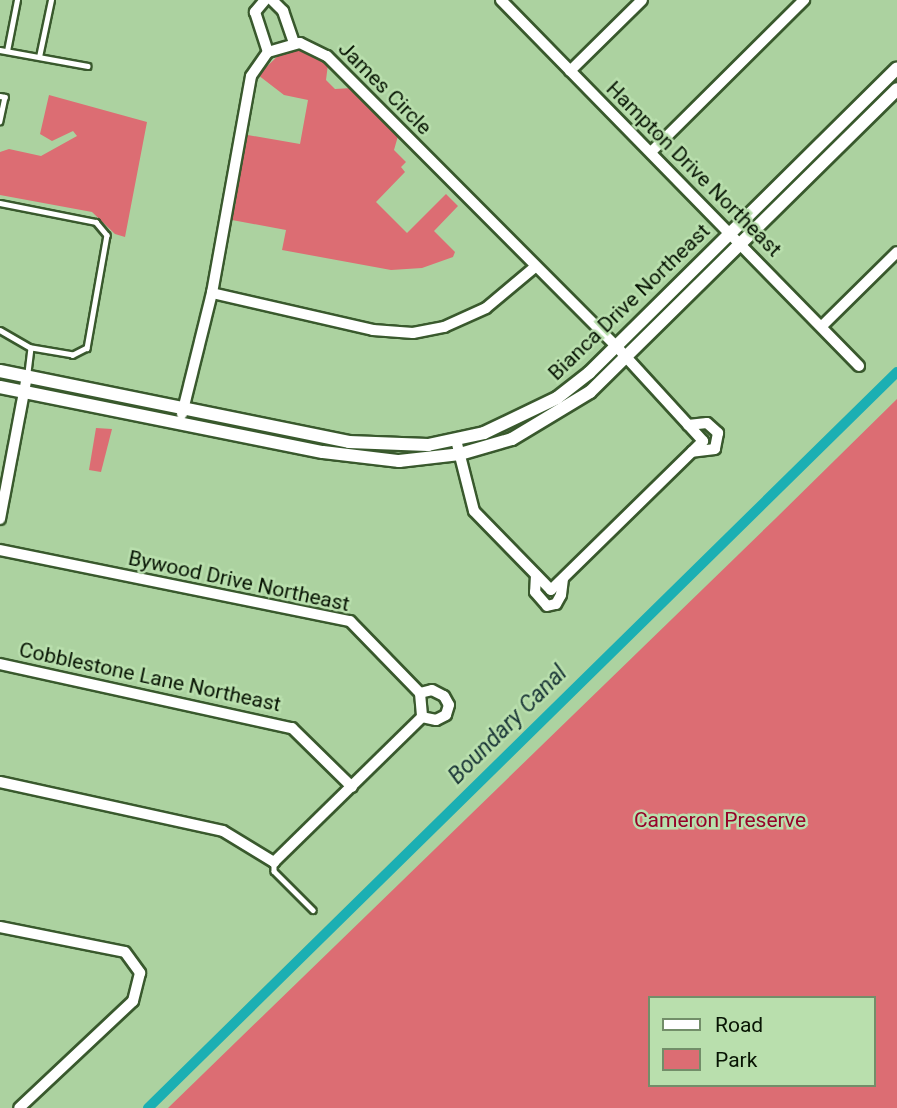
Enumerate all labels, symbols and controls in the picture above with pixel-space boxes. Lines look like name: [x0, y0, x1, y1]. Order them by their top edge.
street label: James Circle: [333, 36, 437, 140]
street label: Hampton Drive Northeast: [601, 76, 787, 262]
street label: Bianca Drive Northeast: [543, 218, 715, 386]
street label: Bywood Drive Northeast: [126, 545, 352, 617]
street label: Cobblestone Lane Northeast: [17, 637, 283, 717]
water label: Boundary Canal: [443, 660, 573, 790]
park label: Cameron Preserve: [634, 807, 806, 833]
legend: [648, 996, 876, 1087]
text: Road: [715, 1013, 763, 1037]
text: Park: [715, 1048, 757, 1072]

